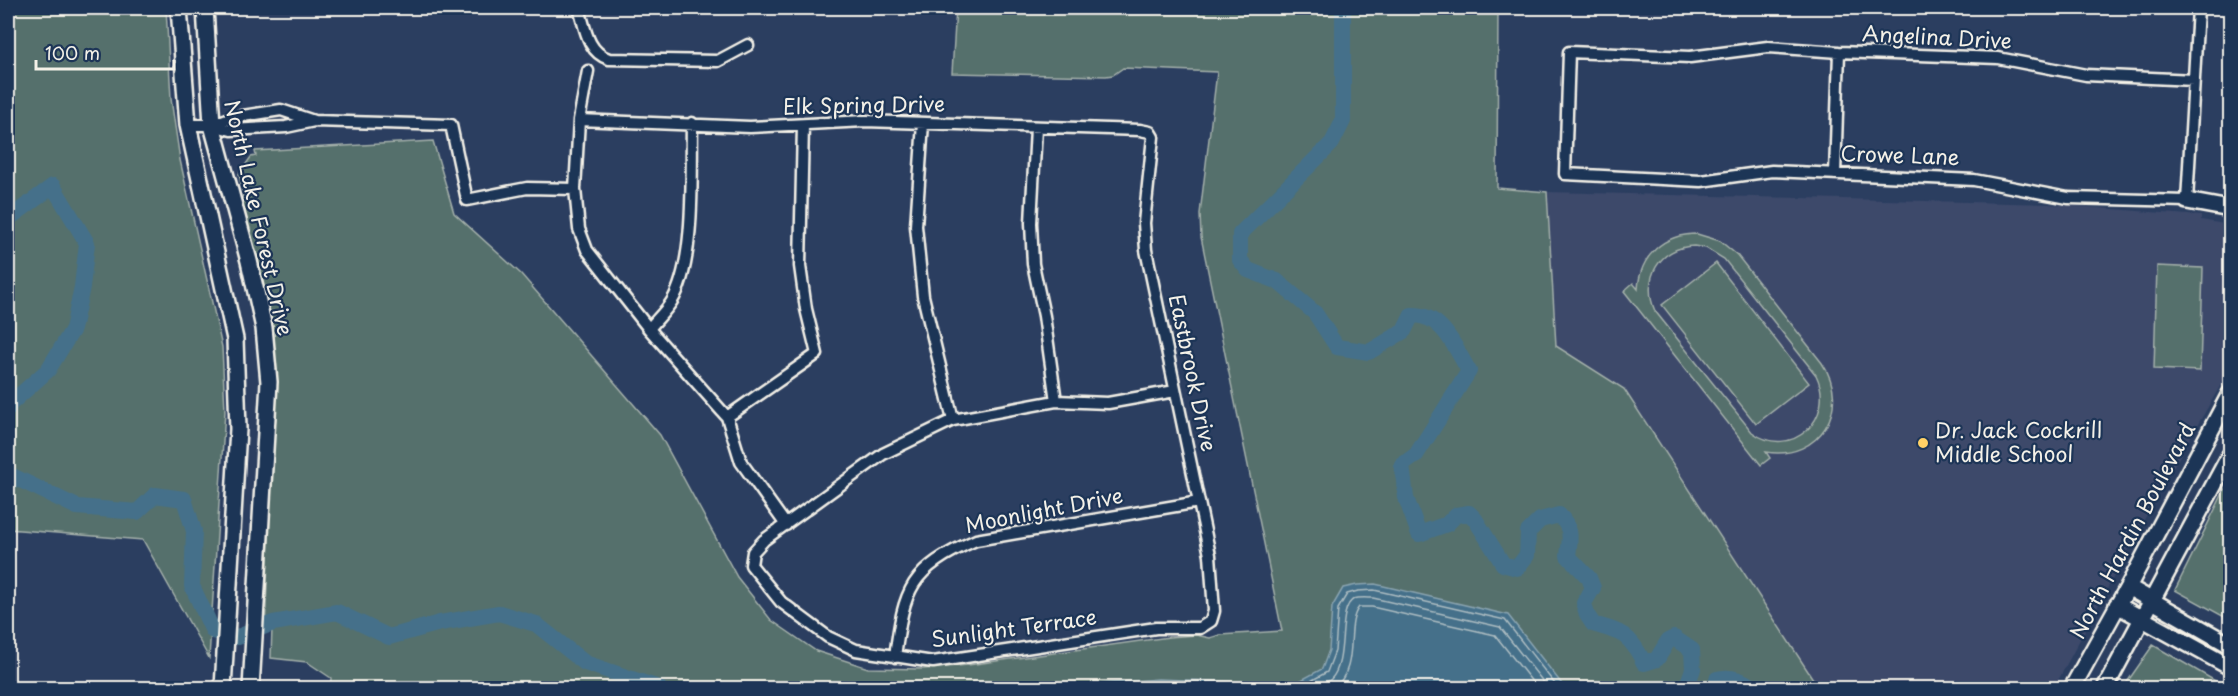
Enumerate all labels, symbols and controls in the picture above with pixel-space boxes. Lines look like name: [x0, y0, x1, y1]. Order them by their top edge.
street label: Angelina Drive: [1861, 16, 2013, 56]
scale bar: [36, 33, 174, 71]
text: 100 m: [45, 39, 100, 66]
street label: Elk Spring Drive: [783, 87, 945, 121]
street label: North Lake Forest Drive: [217, 97, 303, 338]
street label: Crowe Lane: [1840, 136, 1960, 172]
street label: Eastbrook Drive: [1162, 291, 1226, 454]
place label: Dr. Jack Cockrill Middle School: [1935, 413, 2102, 469]
street label: North Hardin Boulevard: [2061, 416, 2202, 644]
marker: Dr. Jack Cockrill Middle School: [1916, 436, 1930, 450]
street label: Moonlight Drive: [962, 478, 1125, 540]
street label: Sunlight Terrace: [929, 600, 1099, 654]

